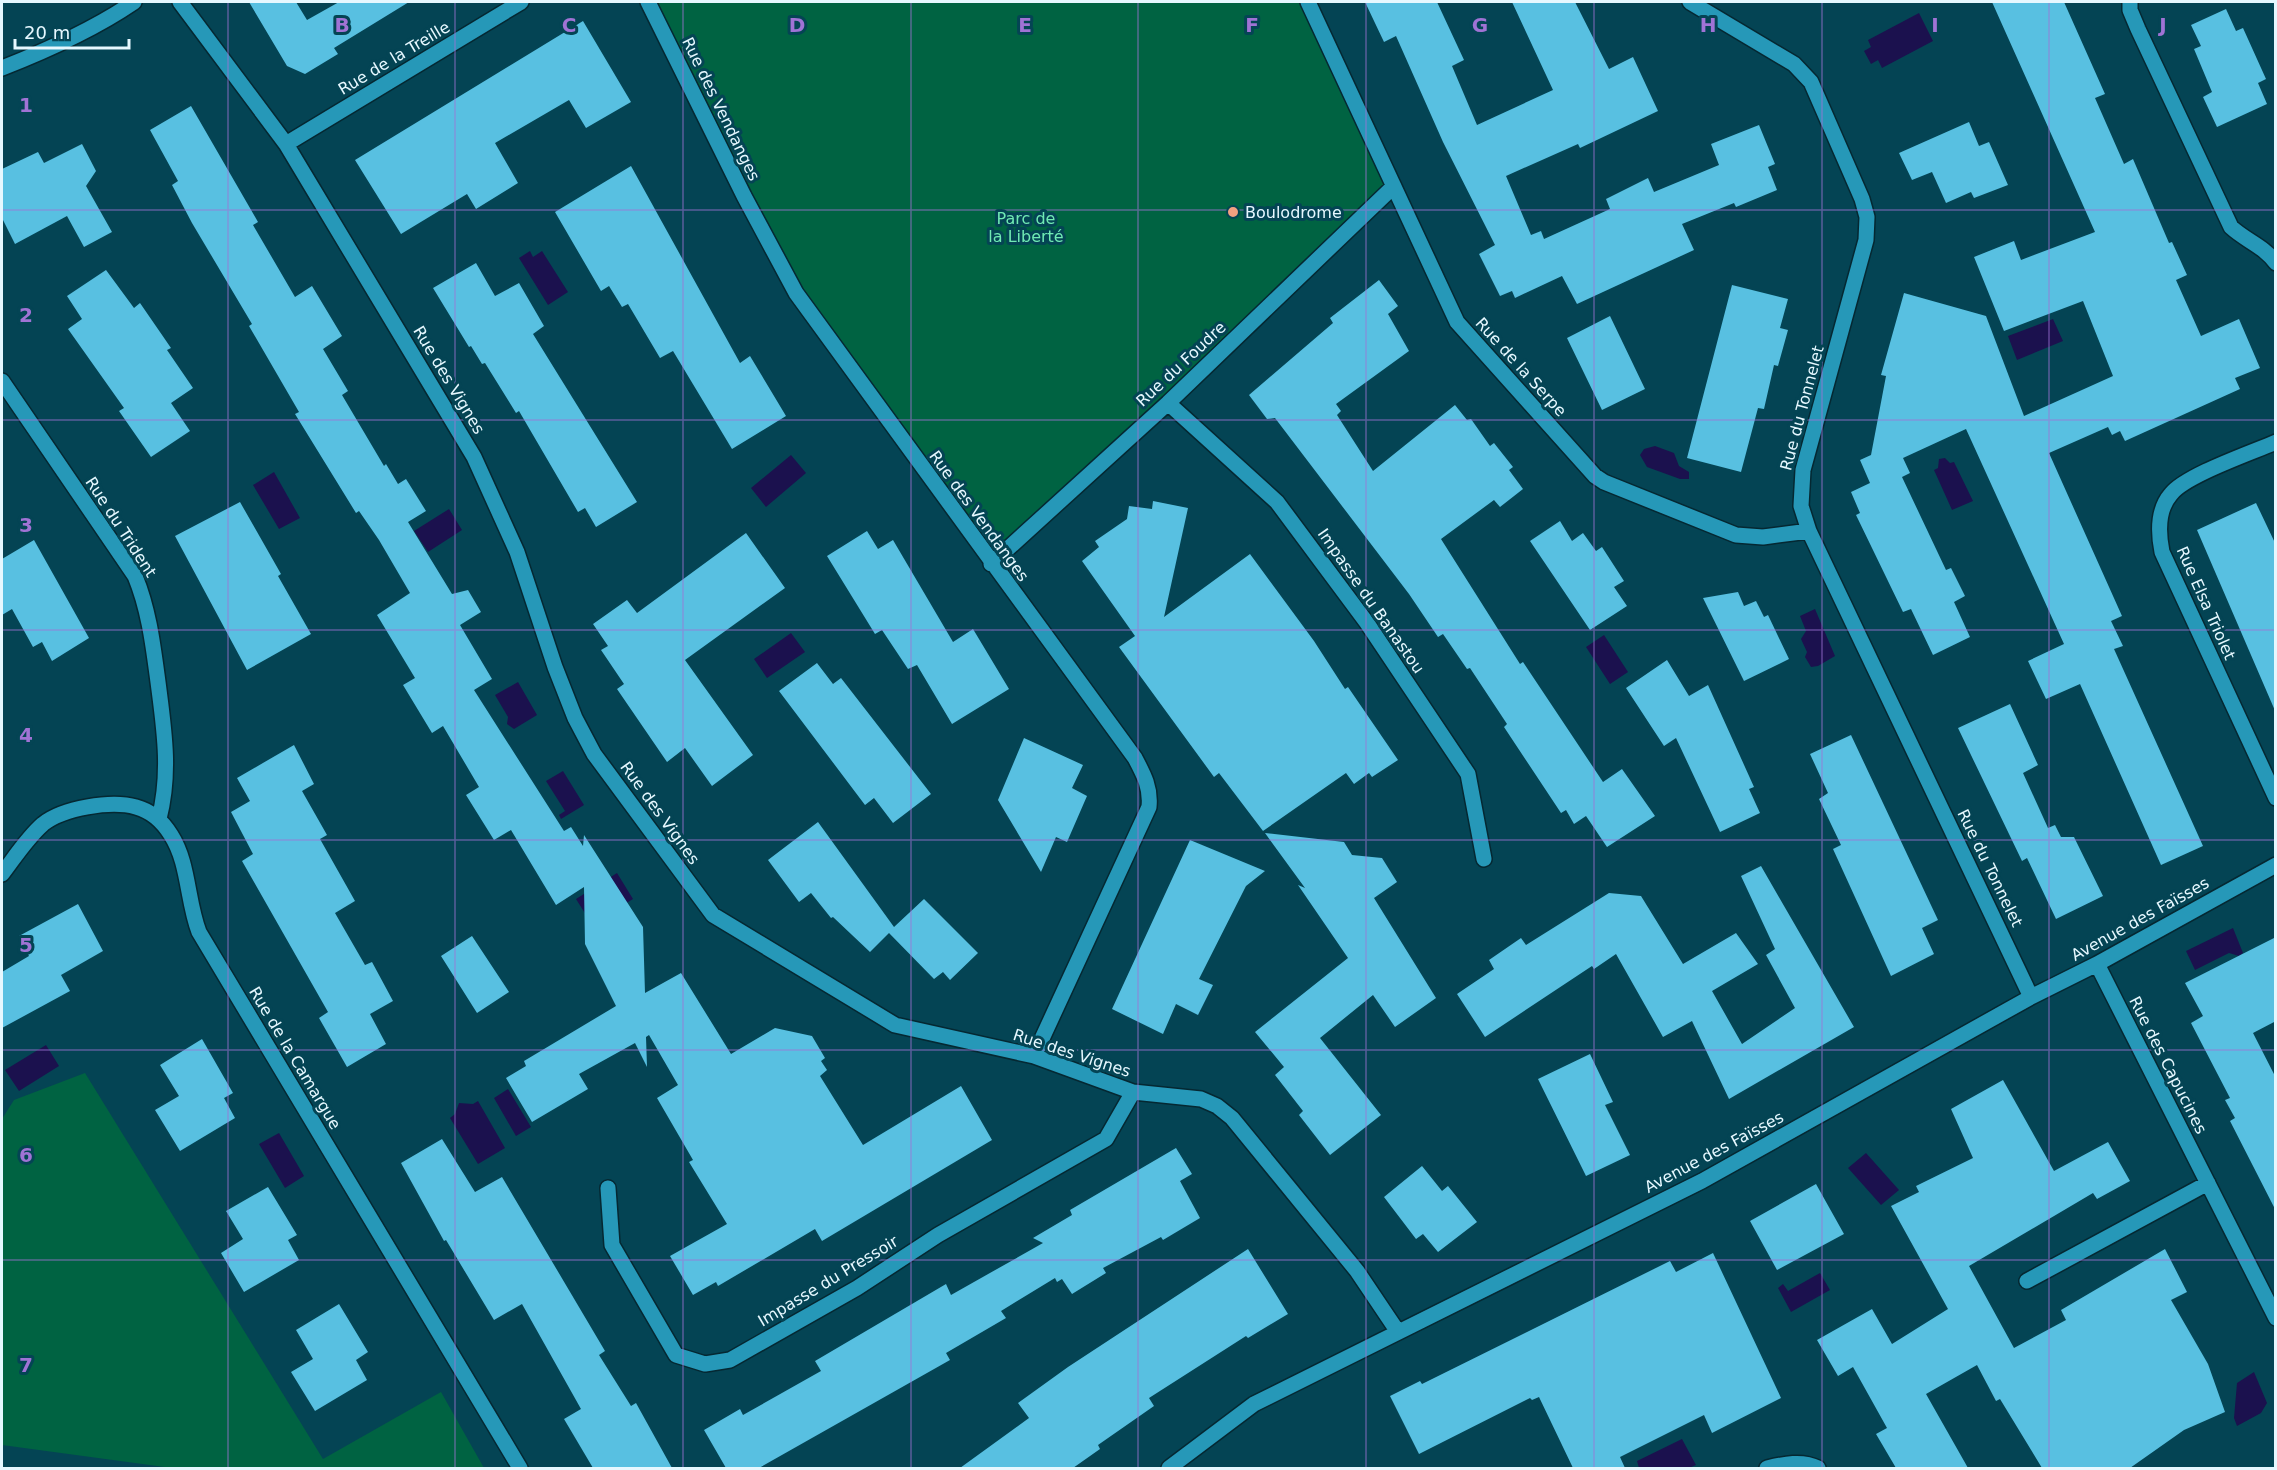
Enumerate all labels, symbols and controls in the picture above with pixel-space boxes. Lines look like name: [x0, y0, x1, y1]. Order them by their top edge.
scale bar: [15, 12, 129, 50]
text: B: [334, 13, 350, 37]
text: C: [562, 13, 576, 37]
text: D: [789, 13, 805, 37]
text: E: [1018, 13, 1032, 37]
text: F: [1245, 13, 1259, 37]
text: G: [1472, 13, 1488, 37]
text: H: [1700, 13, 1716, 37]
text: I: [1931, 13, 1939, 37]
text: J: [2157, 13, 2167, 37]
street label: Rue de la Treille: [335, 17, 453, 99]
text: 20 m: [24, 22, 70, 43]
street label: Rue des Vendanges: [678, 34, 764, 184]
text: 1: [19, 93, 33, 117]
place label: Boulodrome: [1245, 203, 1342, 222]
marker: Boulodrome: [1226, 205, 1240, 219]
park label: Parc de la Liberté: [988, 209, 1064, 246]
text: 2: [19, 303, 33, 327]
street label: Rue de la Serpe: [1472, 314, 1570, 420]
street label: Rue du Foudre: [1132, 318, 1230, 410]
street label: Rue des Vignes: [409, 323, 489, 437]
street label: Rue du Tonnelet: [1776, 344, 1828, 472]
street label: Rue des Vendanges: [925, 447, 1033, 585]
street label: Rue du Trident: [82, 473, 160, 581]
text: 3: [19, 513, 33, 537]
street label: Impasse du Banastou: [1314, 525, 1428, 677]
street label: Rue Elsa Triolet: [2173, 543, 2239, 663]
text: 4: [19, 723, 33, 747]
street label: Rue des Vignes: [616, 758, 704, 868]
street label: Rue du Tonnelet: [1953, 806, 2027, 930]
street label: Avenue des Faïsses: [2068, 873, 2212, 965]
text: 5: [19, 933, 33, 957]
street label: Rue de la Camargue: [245, 983, 345, 1133]
street label: Rue des Capucines: [2125, 993, 2211, 1137]
street label: Rue des Vignes: [1011, 1025, 1133, 1081]
street label: Avenue des Faïsses: [1641, 1107, 1787, 1197]
text: 6: [19, 1143, 33, 1167]
street label: Impasse du Pressoir: [754, 1231, 902, 1330]
text: 7: [19, 1353, 33, 1377]

